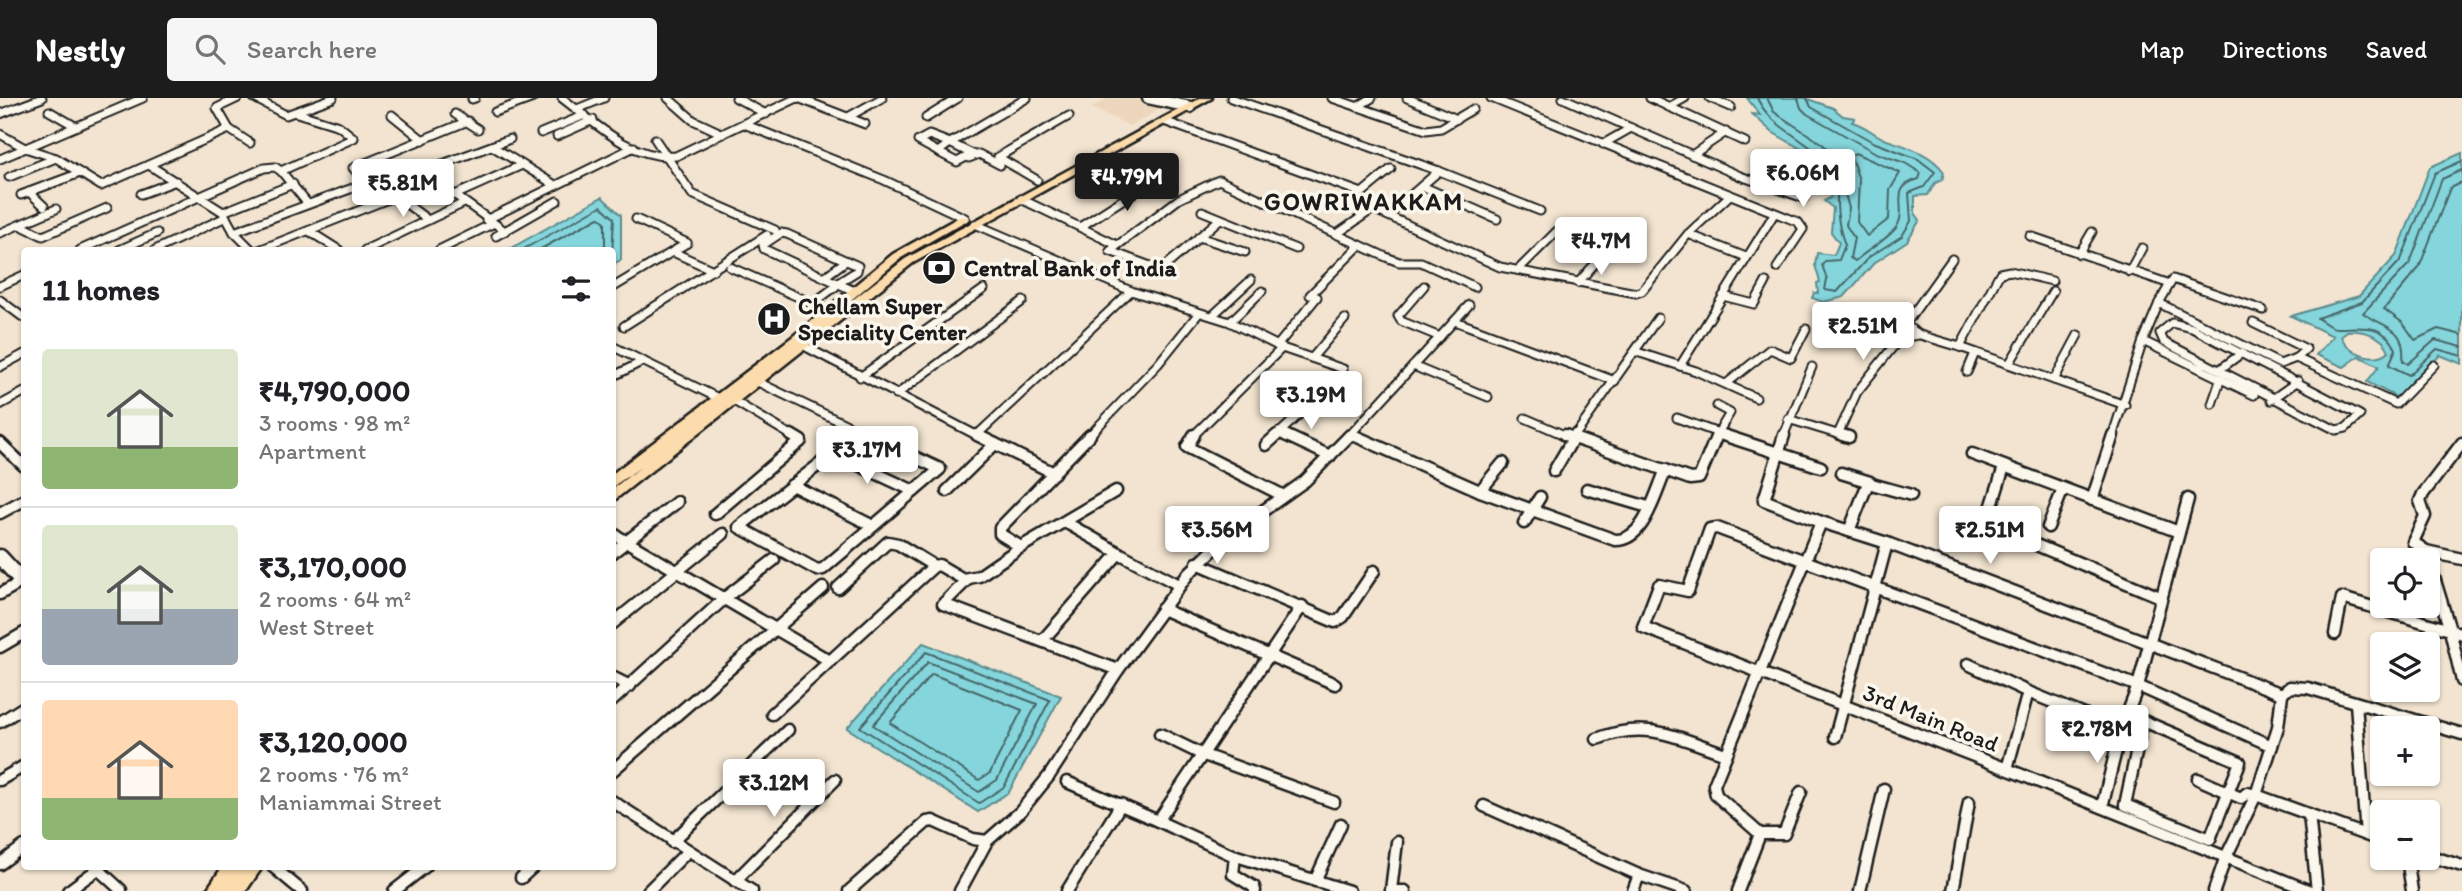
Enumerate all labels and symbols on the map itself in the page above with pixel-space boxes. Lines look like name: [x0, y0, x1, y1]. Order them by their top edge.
pin: ₹6.06M: [1746, 150, 1860, 209]
pin: ₹4.79M: [1070, 153, 1184, 213]
pin: ₹5.81M: [346, 159, 460, 219]
district label: GOWRIWAKKAM: [1264, 187, 1464, 216]
pin: ₹4.7M: [1552, 218, 1650, 277]
bank icon: Central Bank of India: [920, 249, 958, 287]
place label: Central Bank of India: [964, 254, 1177, 282]
place label: Chellam Super Speciality Center: [798, 292, 967, 346]
hospital icon: Chellam Super Speciality Center: [755, 300, 793, 338]
pin: ₹2.51M: [1806, 302, 1920, 362]
pin: ₹3.19M: [1254, 372, 1368, 431]
pin: ₹3.17M: [810, 426, 924, 486]
pin: ₹3.56M: [1160, 506, 1274, 566]
pin: ₹2.51M: [1933, 506, 2047, 566]
street label: 3rd Main Road: [1859, 678, 2003, 758]
pin: ₹2.78M: [2040, 706, 2154, 765]
pin: ₹3.12M: [717, 760, 831, 819]

